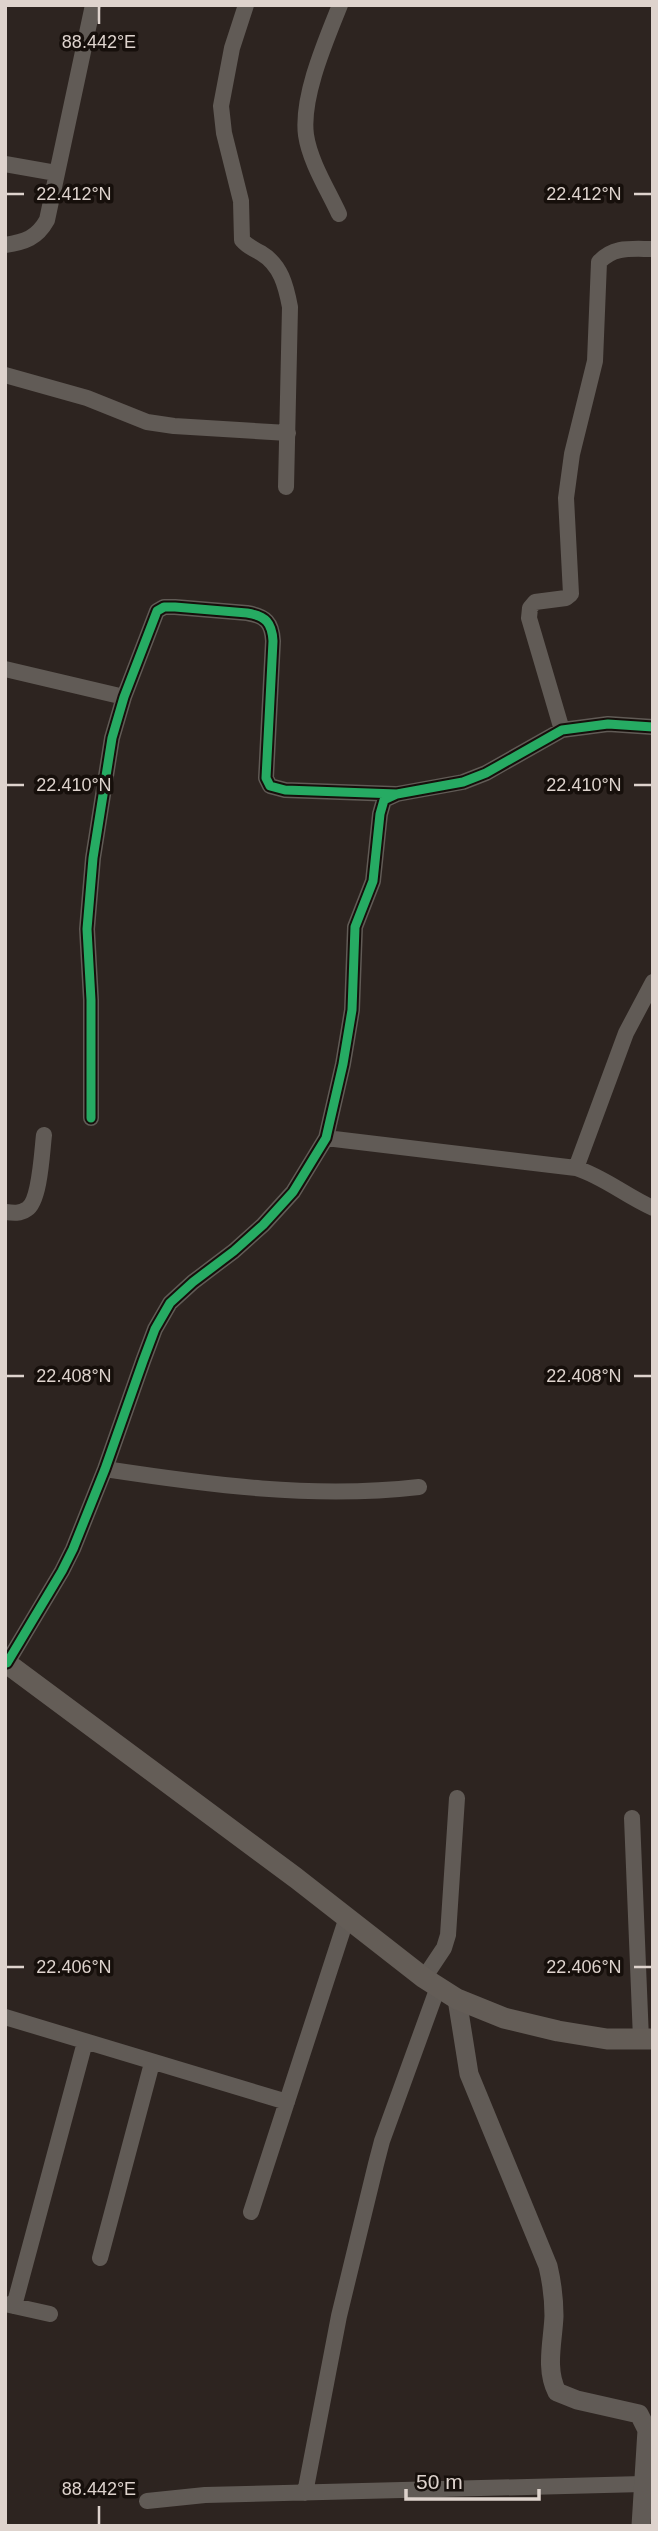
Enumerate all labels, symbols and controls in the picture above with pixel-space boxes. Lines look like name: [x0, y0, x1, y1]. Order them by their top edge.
text: 88.442°E: [62, 32, 136, 52]
text: 22.412°N: [36, 184, 112, 204]
text: 22.412°N: [546, 184, 622, 204]
text: 22.410°N: [36, 775, 112, 795]
text: 22.410°N: [546, 775, 622, 795]
text: 22.408°N: [36, 1366, 112, 1386]
text: 22.408°N: [546, 1366, 622, 1386]
text: 22.406°N: [36, 1957, 112, 1977]
text: 22.406°N: [546, 1957, 622, 1977]
scale bar: [406, 2458, 539, 2502]
text: 50 m: [416, 2470, 463, 2493]
text: 88.442°E: [62, 2479, 136, 2499]

